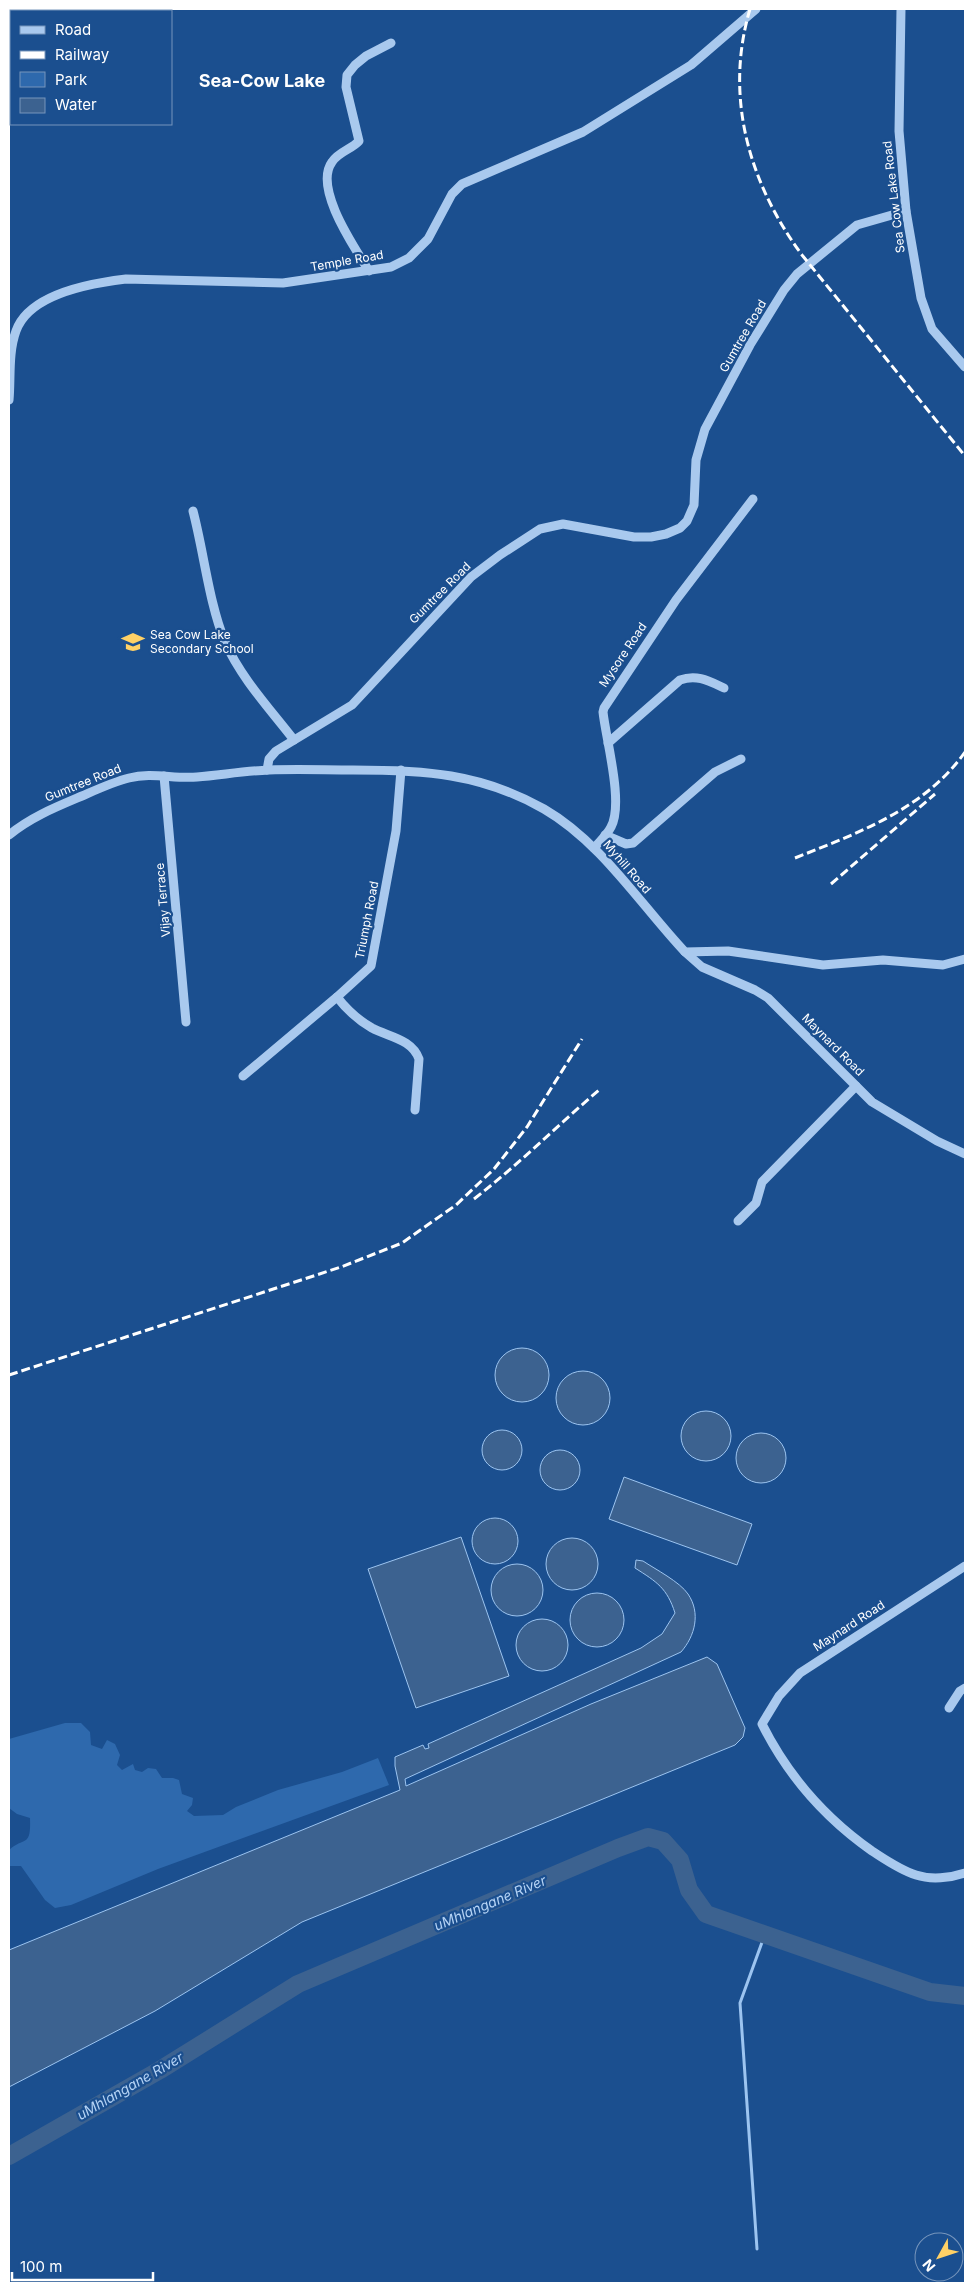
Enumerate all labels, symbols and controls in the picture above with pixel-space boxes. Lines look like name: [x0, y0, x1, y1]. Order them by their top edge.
legend: [10, 10, 172, 125]
text: Road: [55, 20, 91, 39]
text: Railway: [55, 45, 110, 64]
text: Park: [55, 70, 88, 89]
district label: Sea-Cow Lake: [199, 70, 326, 91]
text: Water: [55, 95, 97, 114]
street label: Sea Cow Lake Road: [879, 140, 908, 254]
street label: Temple Road: [309, 247, 385, 274]
street label: Gumtree Road: [716, 297, 769, 375]
street label: Gumtree Road: [406, 559, 474, 627]
street label: Mysore Road: [595, 620, 650, 690]
place label: Sea Cow Lake Secondary School: [150, 627, 254, 656]
school or university icon: Sea Cow Lake Secondary School: [120, 629, 146, 655]
street label: Gumtree Road: [42, 760, 123, 805]
street label: Myhill Road: [600, 837, 655, 896]
street label: Vijay Terrace: [152, 862, 173, 938]
street label: Triumph Road: [352, 880, 381, 960]
street label: Maynard Road: [799, 1010, 868, 1079]
street label: Maynard Road: [810, 1597, 887, 1654]
water label: uMhlangane River: [431, 1871, 549, 1934]
water label: uMhlangane River: [73, 2048, 187, 2123]
north arrow: [914, 2232, 964, 2282]
scale bar: [12, 2250, 154, 2282]
text: N: [919, 2256, 939, 2275]
text: 100 m: [20, 2257, 62, 2276]

